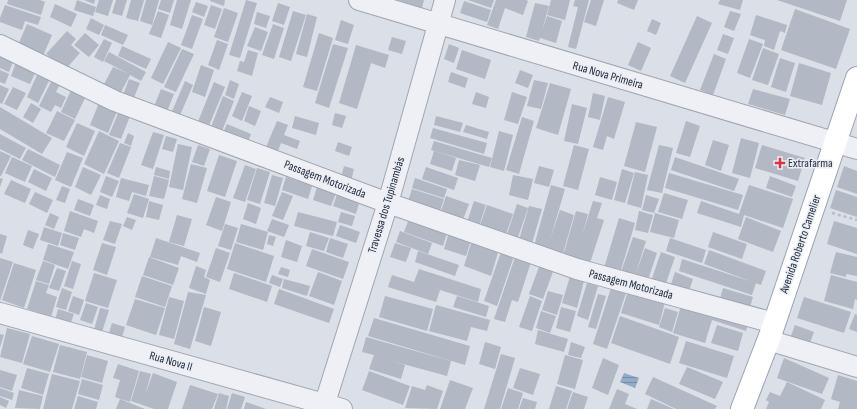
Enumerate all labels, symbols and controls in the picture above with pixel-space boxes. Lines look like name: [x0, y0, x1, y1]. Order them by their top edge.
street label: Rua Nova Primeira: [571, 58, 645, 93]
street label: Travessa dos Tupinambás: [365, 155, 408, 255]
place label: Extrafarma: [788, 156, 833, 171]
street label: Passagem Motorizada: [282, 157, 368, 202]
marker: Extrafarma: [775, 158, 785, 168]
street label: Avenida Roberto Camelier: [776, 192, 825, 296]
street label: Passagem Motorizada: [587, 266, 675, 303]
street label: Rua Nova II: [148, 348, 194, 375]

